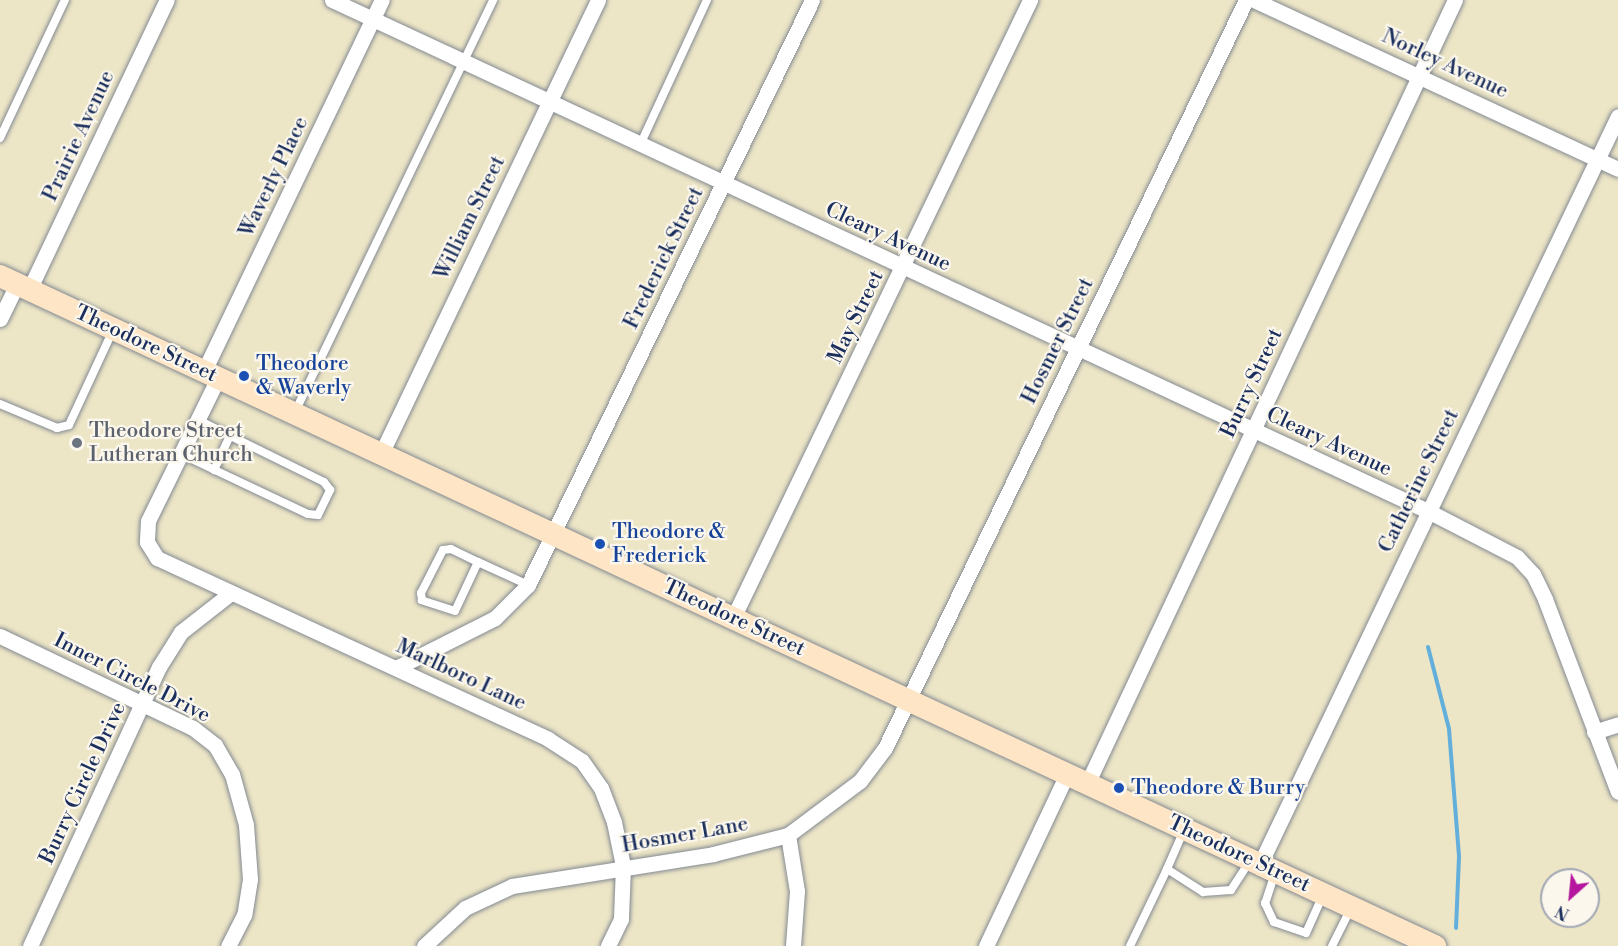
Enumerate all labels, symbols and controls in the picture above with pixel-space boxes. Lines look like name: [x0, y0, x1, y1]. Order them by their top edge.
street label: Norley Avenue: [1378, 24, 1512, 104]
street label: Prairie Avenue: [38, 67, 120, 205]
street label: Waverly Place: [234, 113, 314, 241]
street label: William Street: [429, 152, 511, 284]
street label: Frederick Street: [619, 183, 709, 333]
street label: Cleary Avenue: [821, 197, 955, 277]
street label: May Street: [823, 266, 889, 368]
street label: Hosmer Street: [1017, 274, 1099, 408]
street label: Theodore Street: [71, 300, 221, 388]
street label: Burry Street: [1216, 324, 1288, 442]
place label: Theodore & Waverly: [256, 351, 351, 401]
marker: Theodore & Waverly: [237, 369, 251, 383]
street label: Cleary Avenue: [1262, 402, 1396, 482]
street label: Catherine Street: [1373, 405, 1465, 557]
place label: Theodore Street Lutheran Church: [89, 418, 253, 468]
marker: Theodore Street Lutheran Church: [70, 436, 84, 450]
place label: Theodore & Frederick: [612, 519, 726, 569]
marker: Theodore & Frederick: [593, 537, 607, 551]
street label: Theodore Street: [659, 574, 809, 662]
street label: Inner Circle Drive: [50, 628, 214, 728]
street label: Marlboro Lane: [392, 634, 530, 716]
street label: Burry Circle Drive: [34, 698, 132, 868]
place label: Theodore & Burry: [1131, 775, 1305, 801]
marker: Theodore & Burry: [1112, 781, 1126, 795]
street label: Theodore Street: [1164, 810, 1314, 898]
street label: Hosmer Lane: [620, 811, 750, 859]
north arrow: [1540, 868, 1600, 928]
text: N: [1553, 900, 1573, 924]

